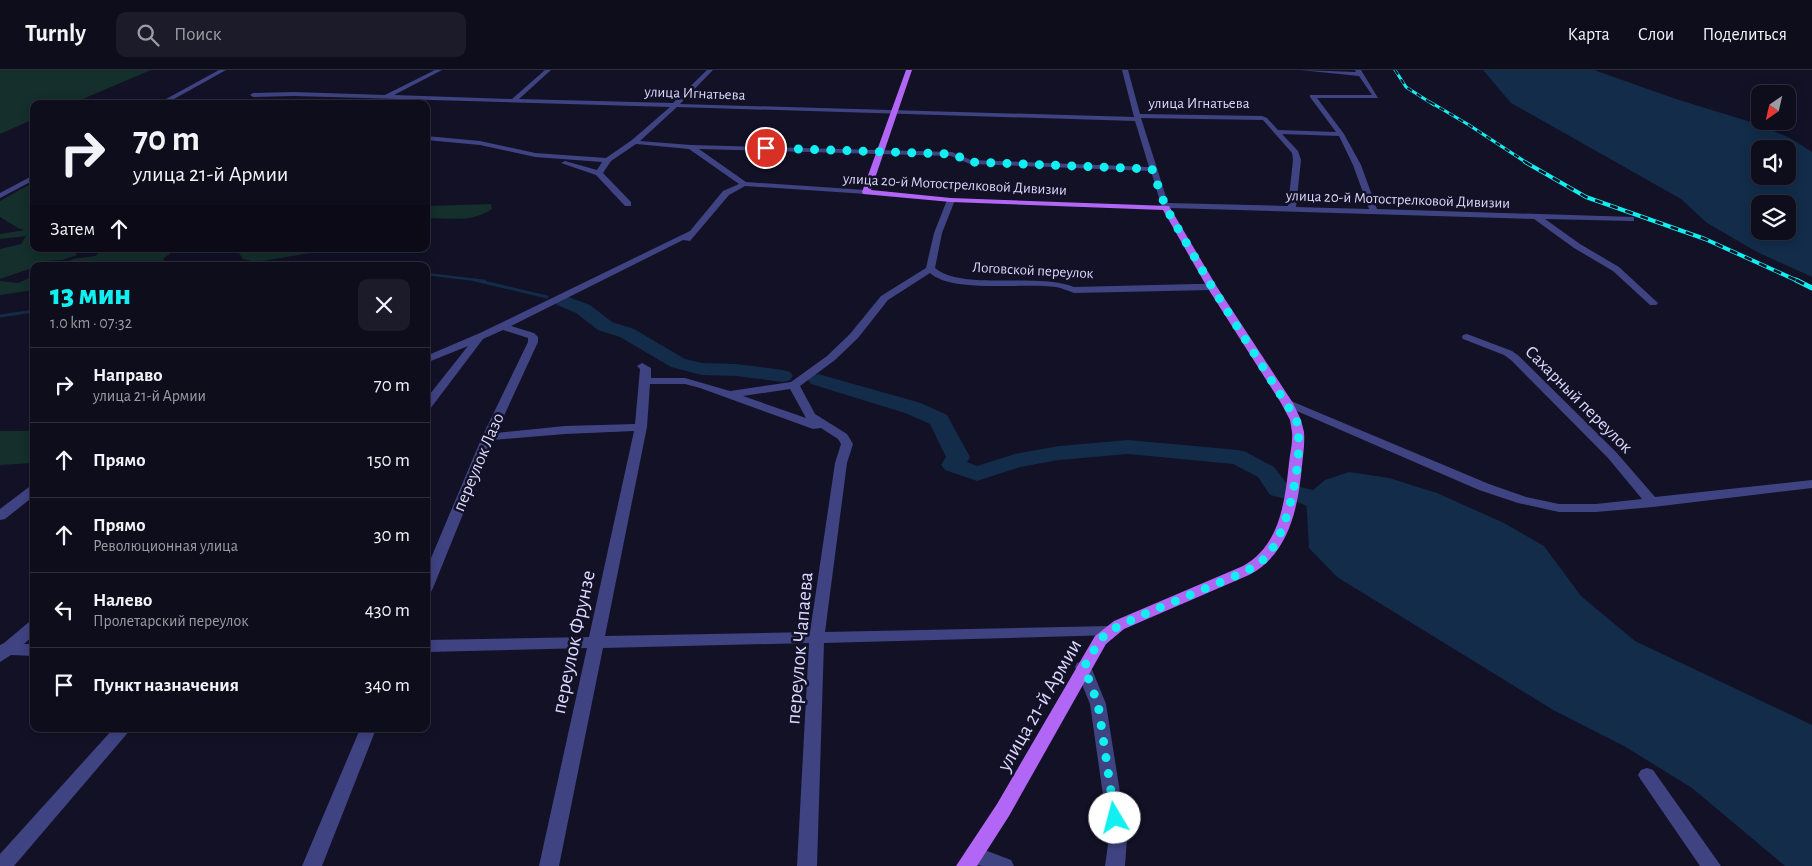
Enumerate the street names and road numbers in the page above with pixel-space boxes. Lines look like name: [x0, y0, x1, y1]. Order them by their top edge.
street label: улица Игнатьева: [643, 84, 746, 103]
street label: улица Игнатьева: [1147, 96, 1250, 111]
street label: улица 20-й Мотострелковой Дивизии: [842, 171, 1067, 198]
street label: улица 20-й Мотострелковой Дивизии: [1285, 188, 1510, 211]
street label: Логовской переулок: [972, 260, 1094, 281]
street label: Сахарный переулок: [1521, 343, 1636, 457]
street label: переулок Лазо: [450, 411, 508, 514]
street label: переулок Фрунзе: [548, 568, 599, 716]
street label: переулок Чапаева: [782, 570, 817, 725]
street label: улица 21-й Армии: [993, 636, 1086, 776]

